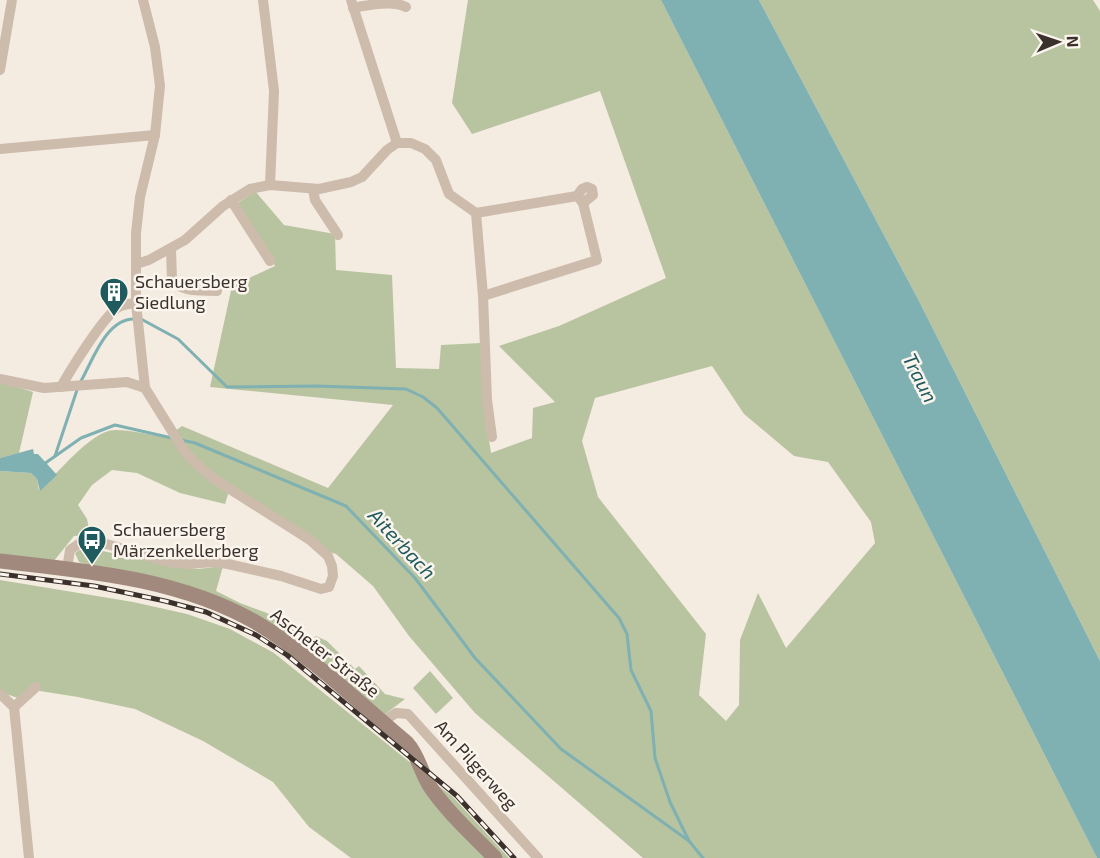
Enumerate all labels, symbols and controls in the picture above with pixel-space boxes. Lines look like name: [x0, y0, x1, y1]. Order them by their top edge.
north arrow: [1028, 12, 1088, 72]
text: N: [1064, 35, 1083, 48]
place label: Schauersberg Siedlung: [135, 270, 248, 313]
building icon: Schauersberg Siedlung: [98, 276, 130, 318]
water label: Traun: [898, 349, 943, 406]
water label: Aiterbach: [363, 502, 441, 584]
place label: Schauersberg Märzenkellerberg: [113, 518, 258, 561]
bus stop icon: Schauersberg Märzenkellerberg: [76, 524, 108, 566]
street label: Ascheter Straße: [267, 603, 385, 702]
street label: Am Pilgerweg: [431, 715, 523, 814]

